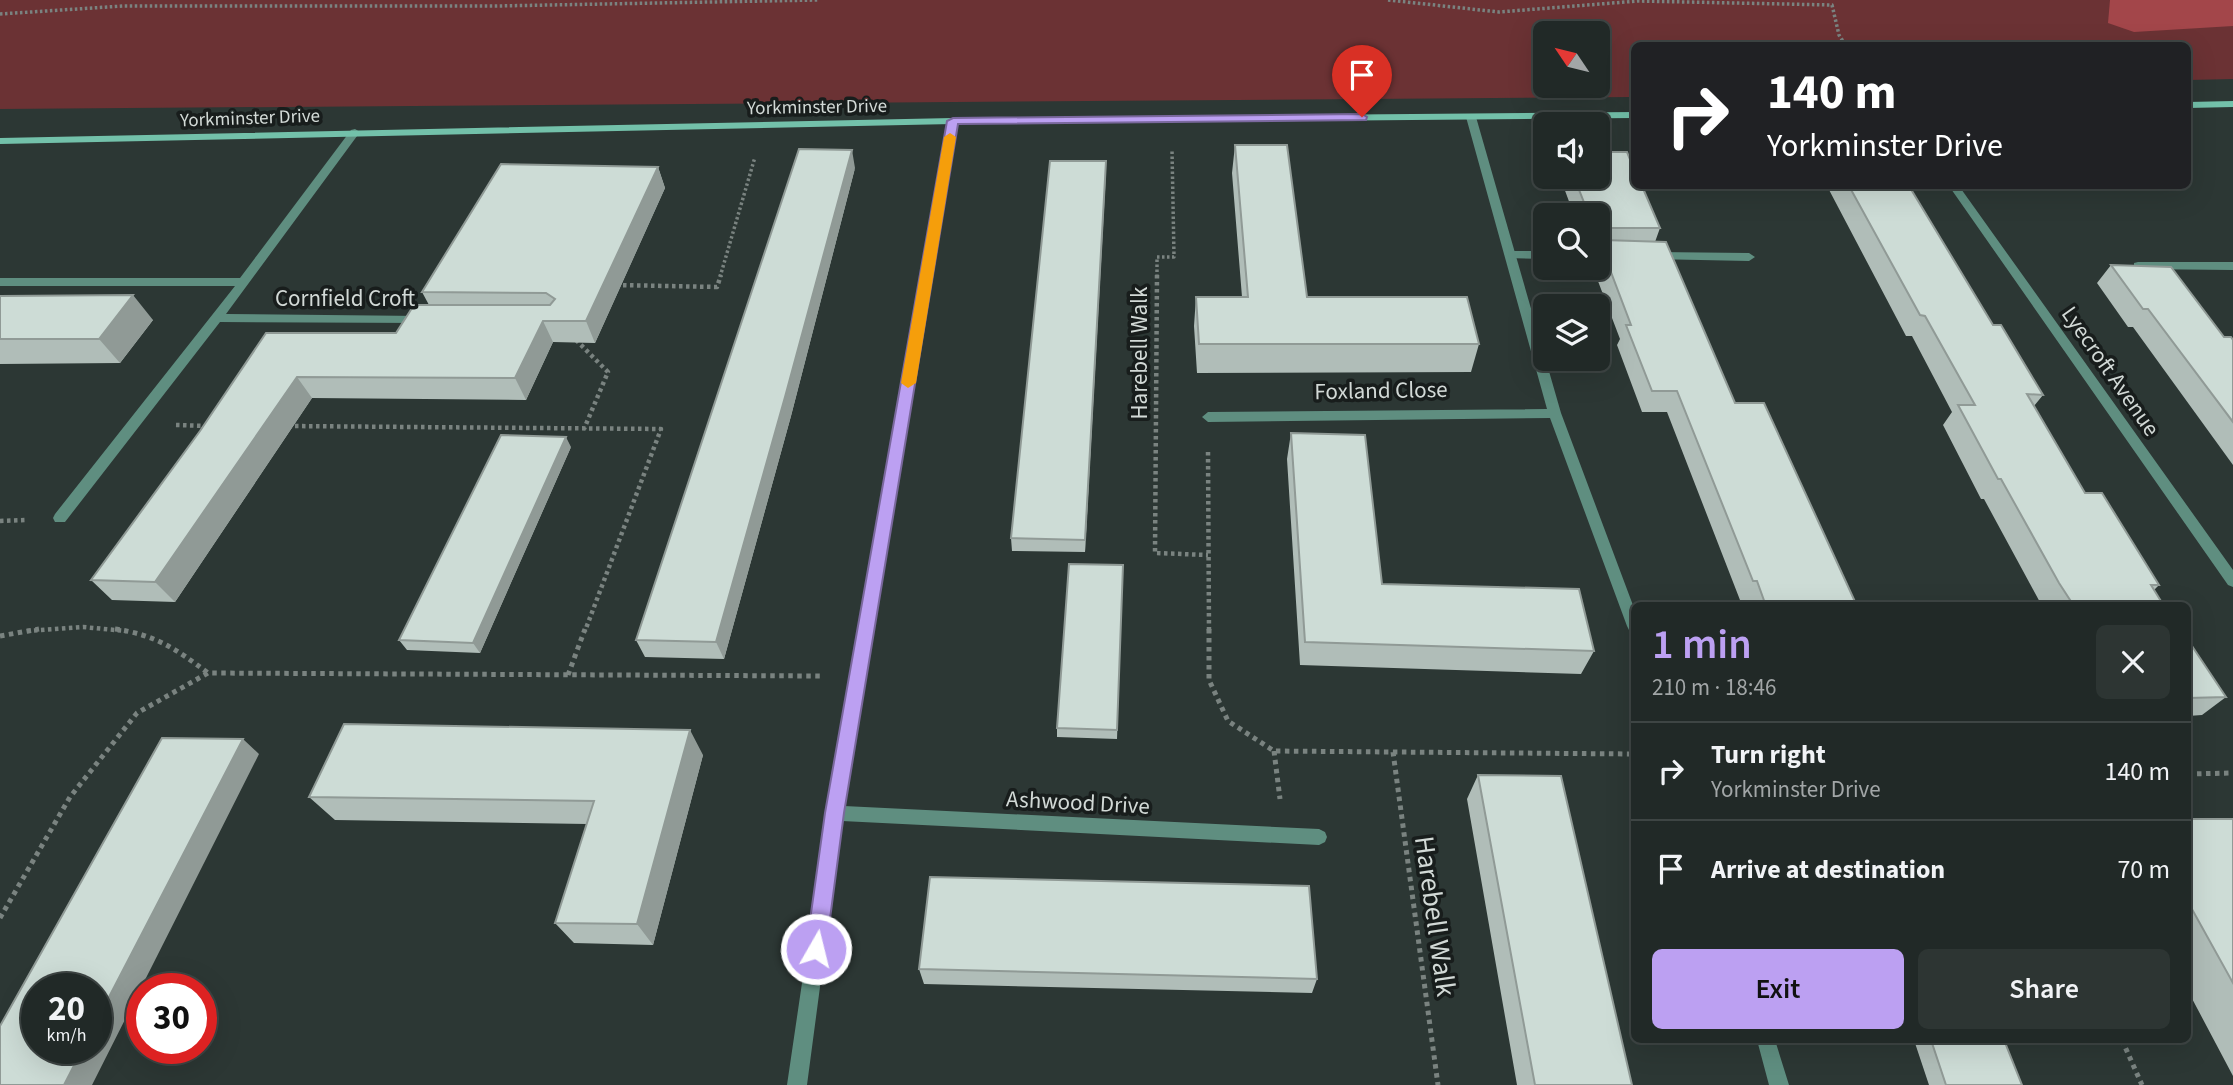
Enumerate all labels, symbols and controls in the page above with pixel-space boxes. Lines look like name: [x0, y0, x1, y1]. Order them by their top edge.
north arrow: [1533, 21, 1610, 98]
map controls: [1533, 21, 1610, 371]
pin: [1332, 45, 1392, 117]
icon: arrive: [1343, 56, 1381, 94]
text: 140 m: [1767, 58, 1896, 128]
icon: right: [1652, 70, 1743, 161]
street label: Yorkminster Drive: [746, 93, 887, 122]
street label: Yorkminster Drive: [179, 103, 321, 134]
button: sound: [1533, 112, 1610, 189]
text: Yorkminster Drive: [1767, 123, 2003, 169]
button: search: [1533, 203, 1610, 280]
street label: Cornfield Croft: [275, 282, 415, 315]
street label: Harebell Walk: [1123, 286, 1156, 419]
button: layers: [1533, 294, 1610, 371]
street label: Lyecroft Avenue: [2053, 299, 2168, 443]
street label: Foxland Close: [1314, 373, 1448, 408]
text: 1 min: [1652, 615, 1752, 675]
button: close: [2096, 625, 2170, 699]
text: 210 m · 18:46: [1652, 671, 1776, 704]
text: Turn right: [1711, 736, 1826, 773]
icon: right: [1652, 752, 1690, 790]
text: 140 m: [2104, 753, 2170, 790]
text: Yorkminster Drive: [1711, 773, 1881, 806]
street label: Ashwood Drive: [1005, 782, 1151, 823]
street label: Harebell Walk: [1404, 833, 1466, 999]
icon: arrive: [1652, 850, 1690, 888]
text: Arrive at destination: [1711, 851, 1945, 888]
text: 70 m: [2117, 851, 2170, 888]
position arrow: [779, 912, 853, 986]
button: Exit: [1652, 949, 1904, 1029]
button: Share: [1918, 949, 2170, 1029]
speed limit sign: 30: [126, 973, 217, 1064]
text: 20: [48, 984, 85, 1034]
text: km/h: [47, 1023, 86, 1048]

